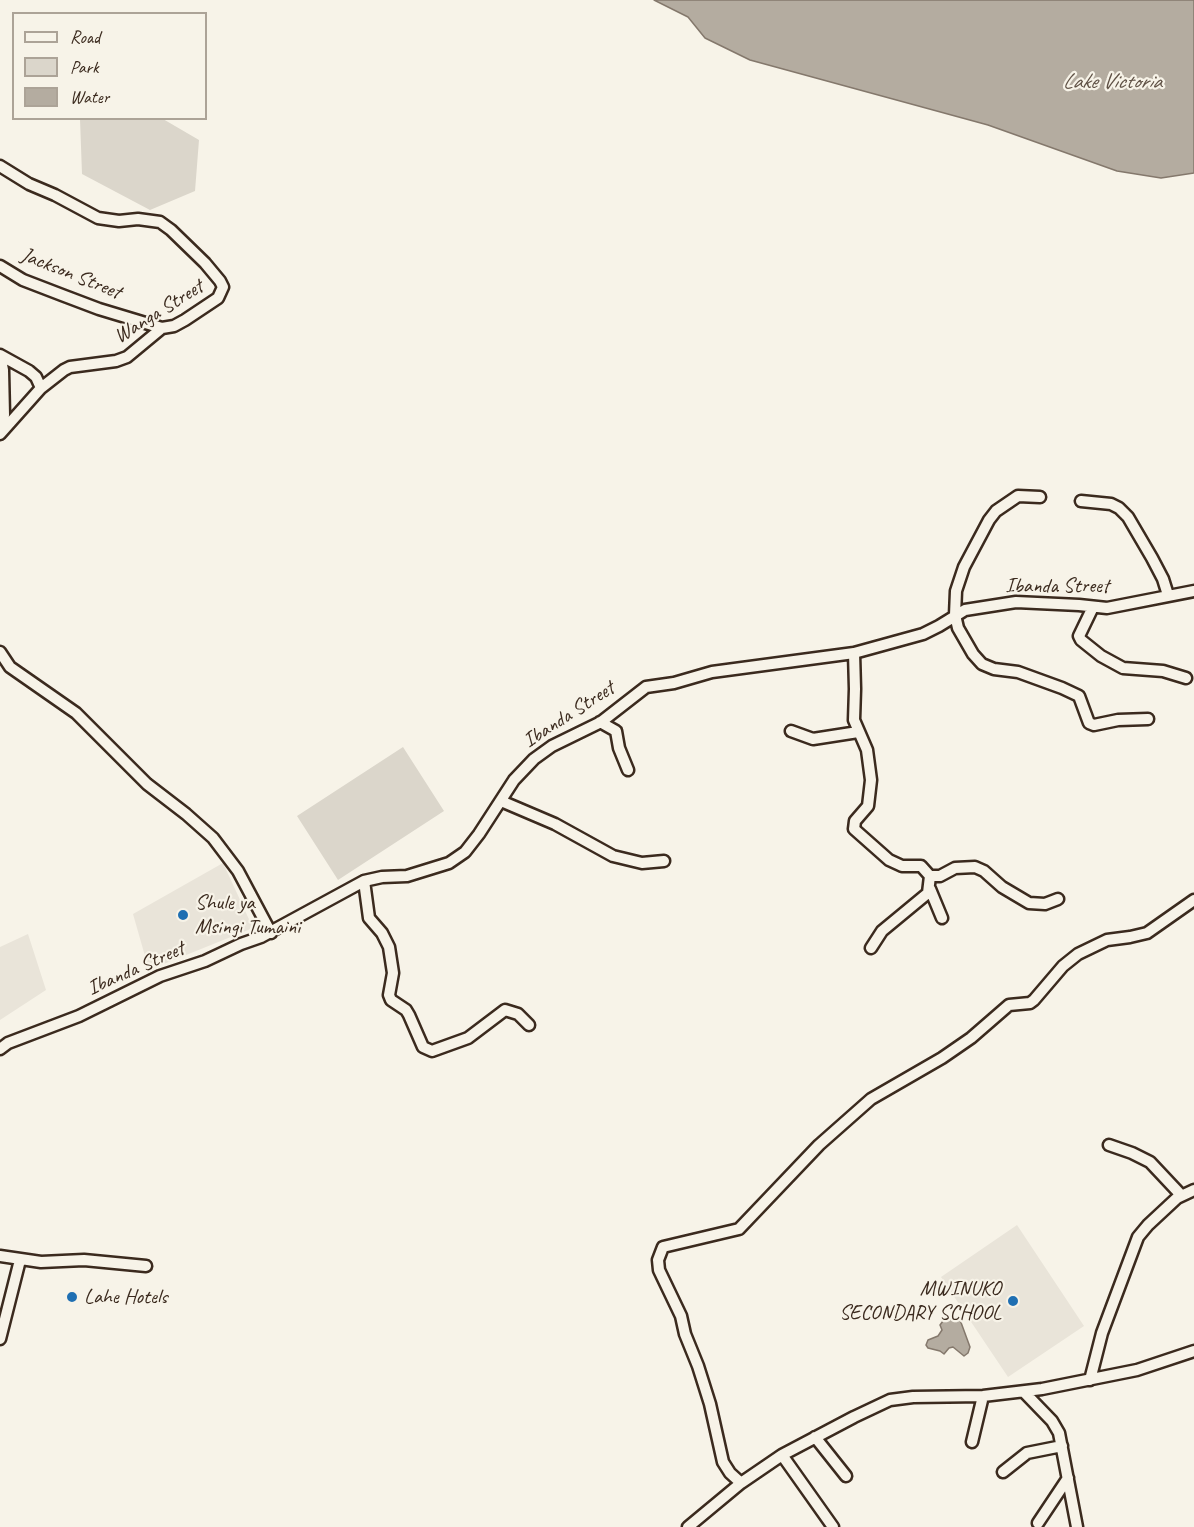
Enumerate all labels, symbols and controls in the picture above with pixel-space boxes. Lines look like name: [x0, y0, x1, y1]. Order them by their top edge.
legend: [12, 12, 207, 120]
text: Road: [70, 26, 100, 48]
text: Park: [70, 56, 99, 78]
water label: Lake Victoria: [1063, 69, 1161, 95]
text: Water: [70, 86, 109, 108]
street label: Jackson Street: [17, 243, 125, 305]
street label: Wanga Street: [110, 275, 208, 349]
street label: Ibanda Street: [1005, 573, 1109, 599]
street label: Ibanda Street: [519, 676, 619, 754]
place label: Shule ya Msingi Tumaini: [195, 890, 300, 940]
marker: Shule ya Msingi Tumaini: [176, 908, 190, 922]
street label: Ibanda Street: [84, 936, 188, 1002]
place label: MWINUKO SECONDARY SCHOOL: [839, 1276, 1001, 1326]
place label: Lahe Hotels: [84, 1284, 167, 1310]
marker: Lahe Hotels: [65, 1290, 79, 1304]
marker: MWINUKO SECONDARY SCHOOL: [1006, 1294, 1020, 1308]

